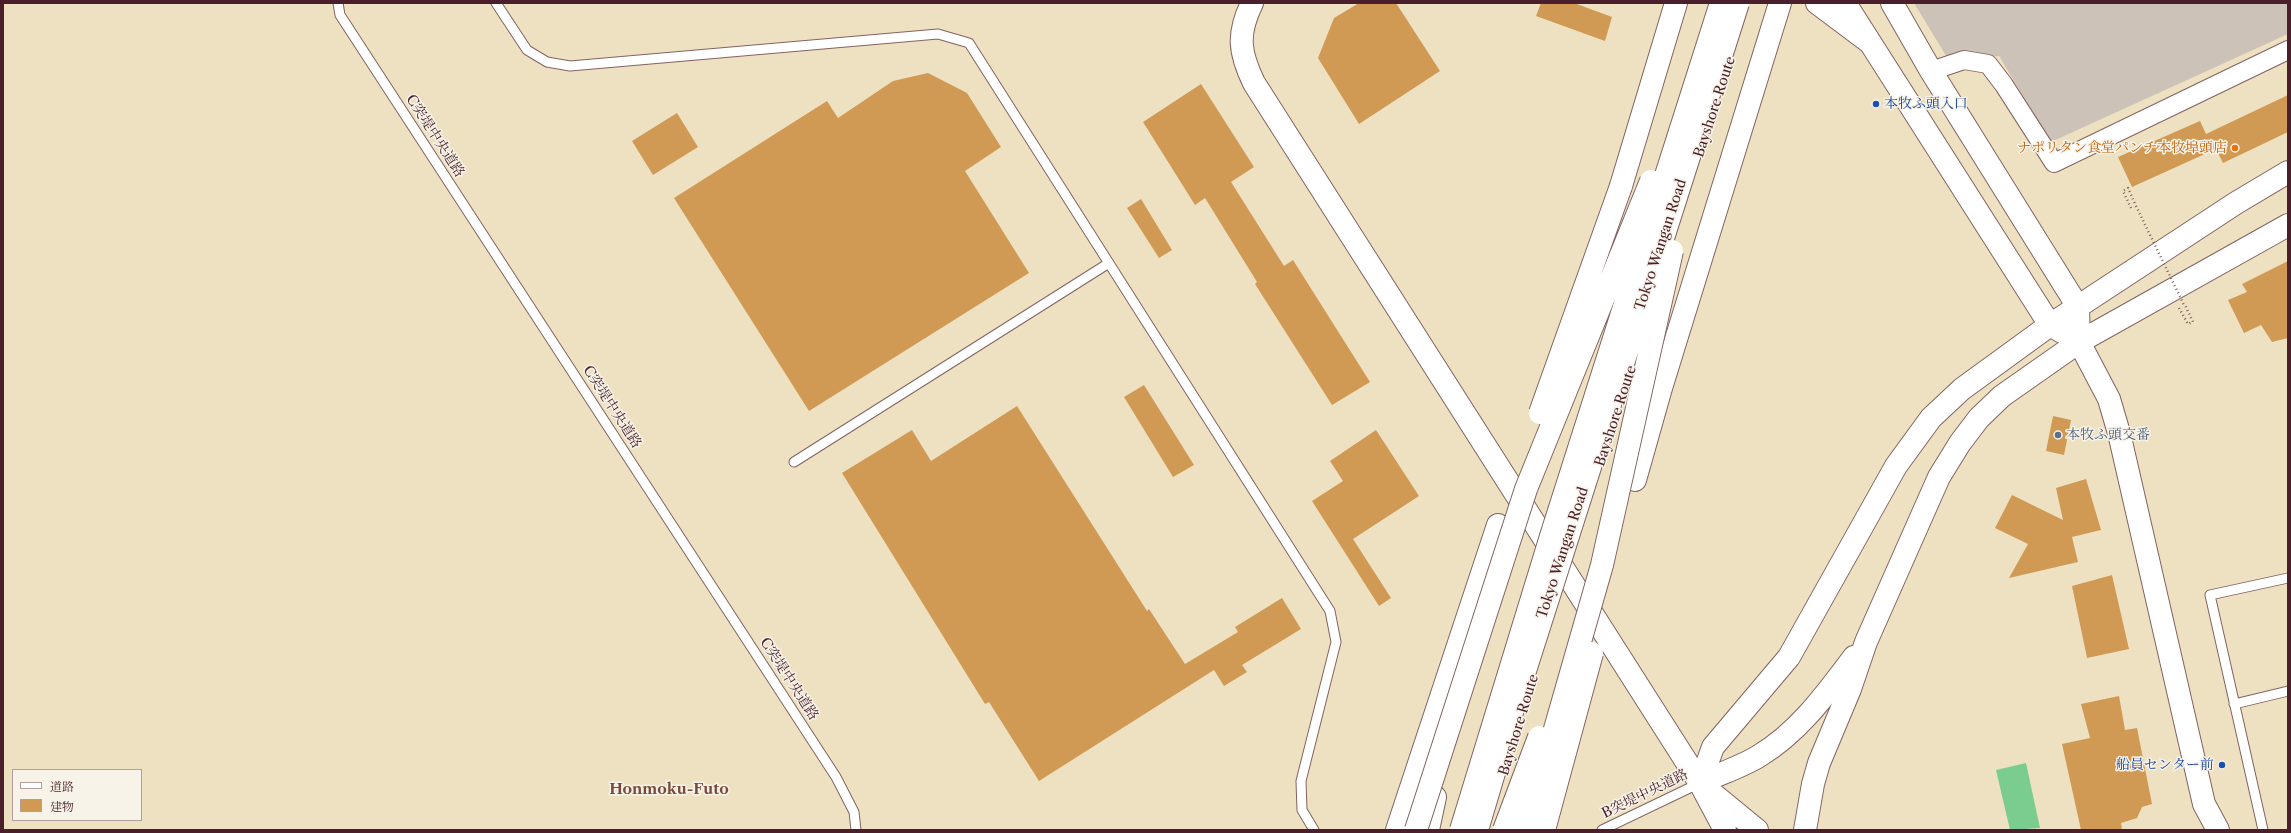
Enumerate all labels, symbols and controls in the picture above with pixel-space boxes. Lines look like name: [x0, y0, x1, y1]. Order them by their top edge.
street label: Bayshore Route: [1691, 54, 1739, 160]
street label: C突堤中央道路: [402, 92, 468, 180]
place label: 本牧ふ頭入口: [1884, 96, 1968, 112]
marker: 本牧ふ頭入口: [1871, 99, 1881, 109]
place label: ナポリタン食堂パンチ本牧埠頭店: [2017, 140, 2227, 156]
marker: ナポリタン食堂パンチ本牧埠頭店: [2230, 143, 2240, 153]
street label: Tokyo Wangan Road: [1632, 177, 1690, 313]
street label: C突堤中央道路: [579, 363, 645, 451]
street label: Bayshore Route: [1592, 363, 1640, 469]
place label: 本牧ふ頭交番: [2066, 427, 2150, 443]
marker: 本牧ふ頭交番: [2053, 430, 2063, 440]
street label: Tokyo Wangan Road: [1534, 485, 1592, 621]
street label: C突堤中央道路: [756, 635, 822, 723]
street label: Bayshore Route: [1496, 672, 1542, 778]
place label: 船員センター前: [2116, 757, 2214, 773]
marker: 船員センター前: [2217, 760, 2227, 770]
street label: B突堤中央道路: [1599, 766, 1691, 822]
legend: [12, 769, 142, 821]
text: 道路: [50, 779, 74, 794]
district label: Honmoku-Futo: [609, 781, 729, 799]
text: 建物: [50, 799, 74, 814]

